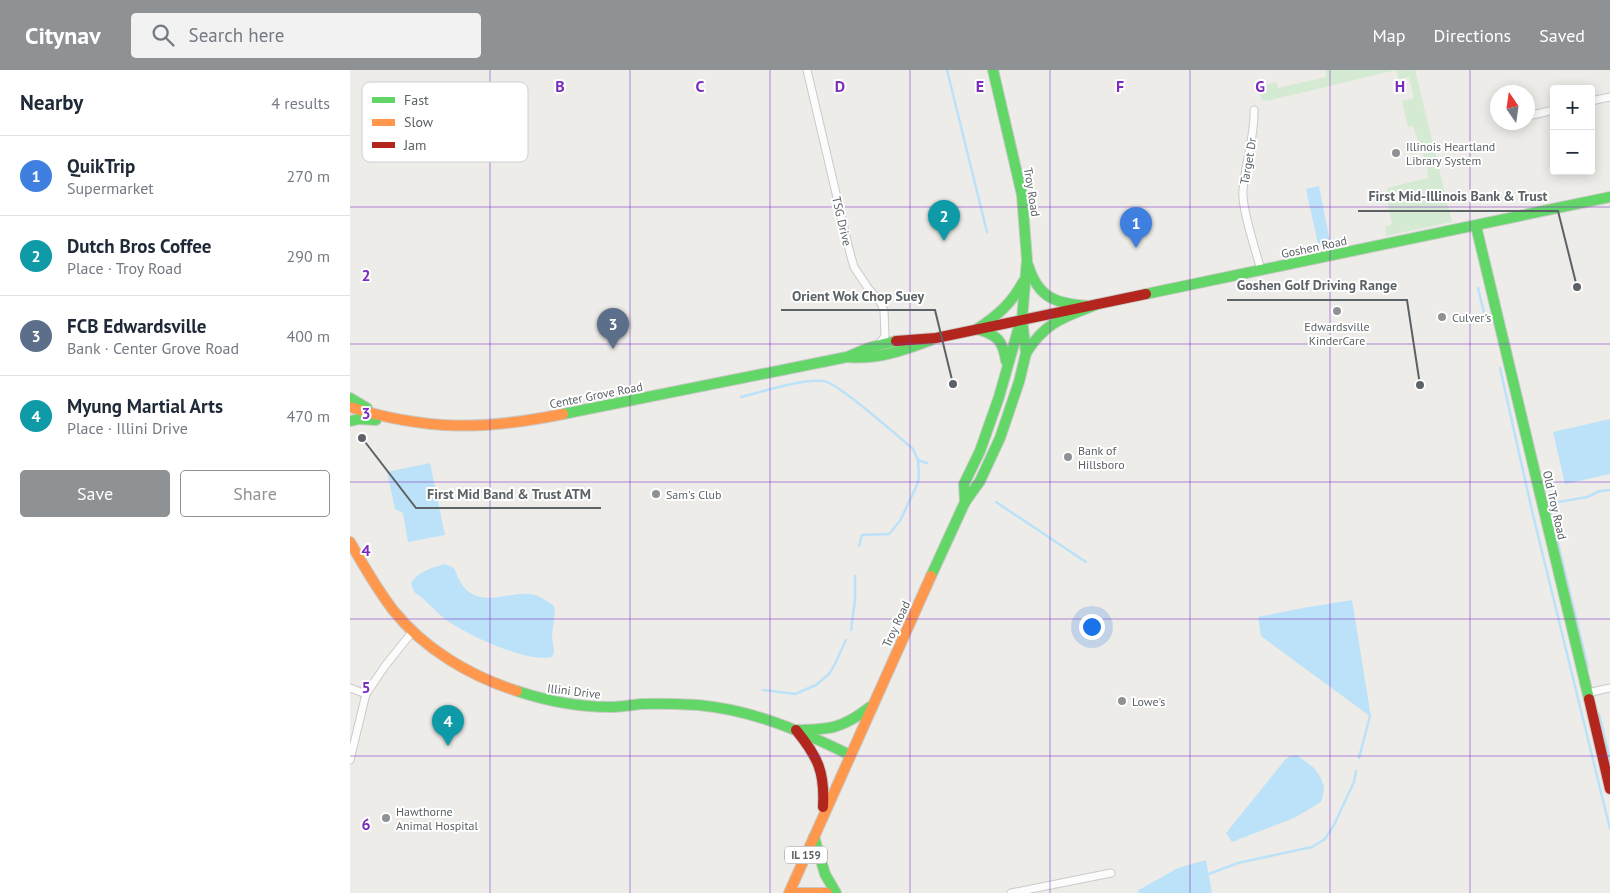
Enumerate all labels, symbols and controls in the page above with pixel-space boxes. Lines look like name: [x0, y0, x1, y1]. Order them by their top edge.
search box: [131, 13, 481, 58]
text: Citynav: [25, 20, 101, 51]
icon: search: [149, 21, 177, 49]
text: Search here: [189, 23, 284, 47]
text: Map: [1373, 24, 1405, 47]
text: Directions: [1433, 24, 1511, 47]
text: Saved: [1539, 24, 1585, 47]
text: B: [555, 76, 565, 96]
text: C: [696, 76, 705, 96]
text: D: [835, 76, 845, 96]
text: E: [976, 76, 984, 96]
text: F: [1116, 76, 1124, 96]
text: G: [1255, 76, 1265, 96]
text: H: [1395, 76, 1405, 96]
legend: [362, 82, 528, 162]
north arrow: [1490, 85, 1535, 130]
map controls: [1550, 85, 1595, 175]
button: +: [1550, 85, 1595, 130]
text: Nearby: [20, 89, 83, 116]
text: Fast: [404, 91, 429, 109]
text: 4 results: [271, 93, 330, 113]
text: Slow: [404, 113, 434, 131]
button: −: [1550, 130, 1595, 175]
text: Jam: [403, 136, 426, 154]
street label: Target Dr: [1237, 136, 1259, 186]
place label: Illinois Heartland Library System: [1406, 139, 1495, 168]
marker: Illinois Heartland Library System: [1390, 147, 1402, 159]
text: QuikTrip: [67, 154, 135, 178]
text: 1: [31, 166, 41, 186]
text: 270 m: [287, 166, 330, 186]
street label: Troy Road: [1021, 166, 1043, 218]
text: Supermarket: [67, 178, 154, 198]
callout: First Mid-Illinois Bank & Trust: [1358, 182, 1558, 211]
text: First Mid-Illinois Bank & Trust: [1368, 187, 1548, 205]
street label: TSG Drive: [829, 195, 855, 247]
pin: 2: [928, 200, 960, 241]
pin: 1: [1120, 207, 1152, 248]
street label: Goshen Road: [1280, 233, 1348, 261]
text: Dutch Bros Coffee: [67, 234, 211, 258]
text: 2: [31, 246, 41, 266]
text: 290 m: [287, 246, 330, 266]
text: Place · Troy Road: [67, 258, 182, 278]
text: 2: [361, 265, 371, 285]
callout: Goshen Golf Driving Range: [1227, 271, 1407, 300]
text: Goshen Golf Driving Range: [1237, 276, 1397, 294]
callout: Orient Wok Chop Suey: [781, 281, 935, 310]
text: Orient Wok Chop Suey: [792, 287, 924, 305]
marker: Edwardsville KinderCare: [1331, 305, 1343, 317]
pin: 3: [597, 308, 629, 349]
place label: Culver's: [1452, 310, 1491, 325]
marker: Culver's: [1436, 311, 1448, 323]
text: FCB Edwardsville: [67, 314, 207, 338]
place label: Edwardsville KinderCare: [1304, 319, 1370, 348]
text: 3: [31, 326, 41, 346]
text: 400 m: [287, 326, 330, 346]
text: Bank · Center Grove Road: [67, 338, 239, 358]
street label: Center Grove Road: [548, 379, 644, 411]
text: Myung Martial Arts: [67, 394, 223, 418]
text: 3: [361, 403, 371, 423]
text: 4: [31, 406, 41, 426]
text: 470 m: [287, 406, 330, 426]
text: Place · Illini Drive: [67, 418, 188, 438]
place label: Bank of Hillsboro: [1078, 443, 1125, 472]
marker: Bank of Hillsboro: [1062, 451, 1074, 463]
street label: Old Troy Road: [1540, 469, 1570, 541]
button: Save: [20, 470, 170, 517]
button: Share: [180, 470, 330, 517]
callout: First Mid Band & Trust ATM: [416, 479, 601, 508]
text: First Mid Band & Trust ATM: [427, 485, 591, 503]
place label: Sam's Club: [666, 487, 722, 502]
marker: Sam's Club: [650, 488, 662, 500]
text: 4: [361, 540, 371, 560]
street label: Troy Road: [879, 598, 913, 650]
your location: [1079, 614, 1105, 640]
text: 5: [361, 677, 371, 697]
street label: Illini Drive: [546, 680, 602, 702]
place label: Lowe's: [1132, 694, 1165, 709]
marker: Lowe's: [1116, 695, 1128, 707]
pin: 4: [432, 705, 464, 746]
place label: Hawthorne Animal Hospital: [396, 804, 478, 833]
marker: Hawthorne Animal Hospital: [380, 812, 392, 824]
text: 6: [361, 814, 371, 834]
road number: IL 159: [785, 846, 827, 864]

